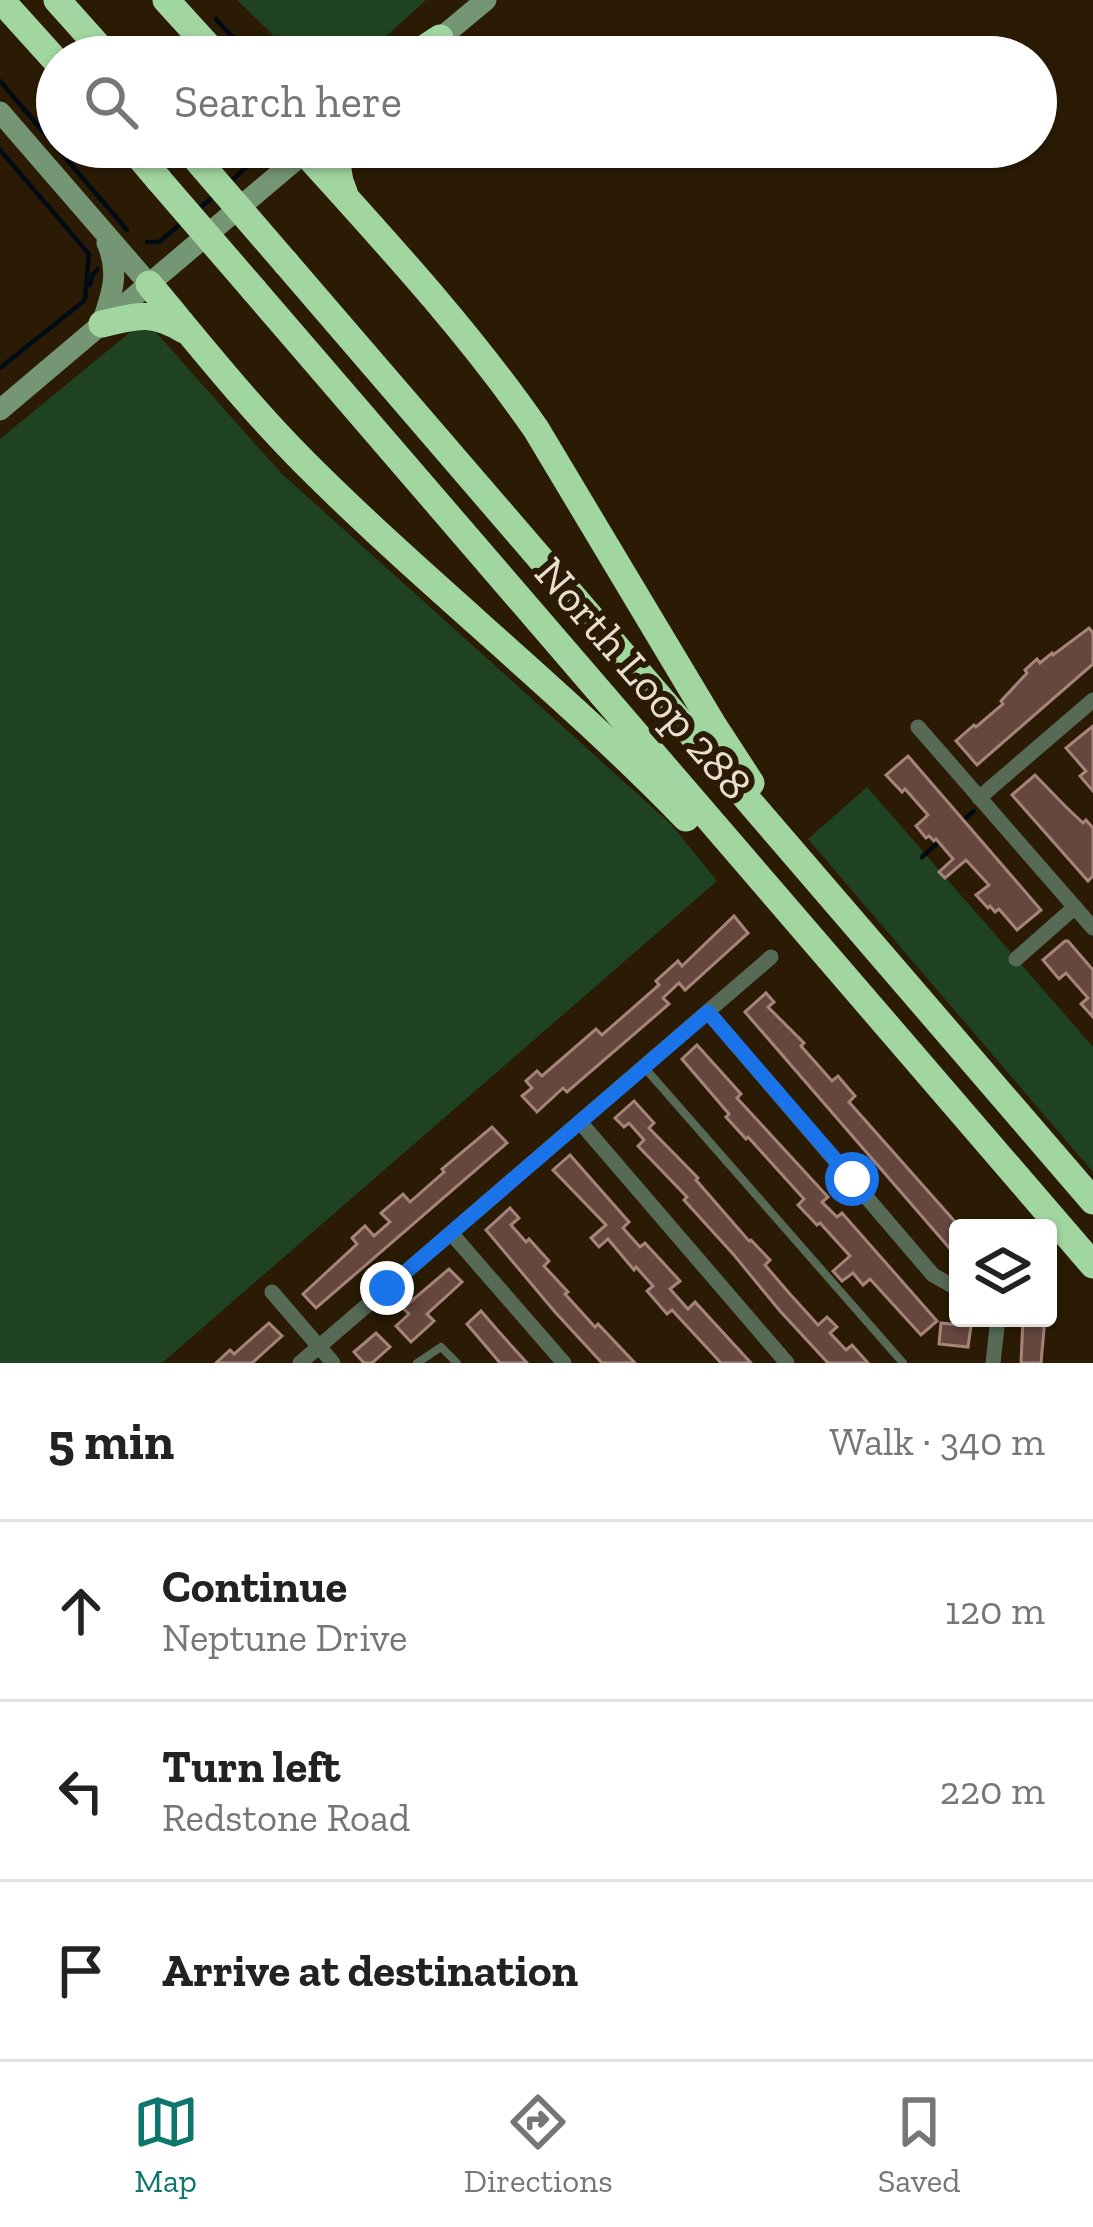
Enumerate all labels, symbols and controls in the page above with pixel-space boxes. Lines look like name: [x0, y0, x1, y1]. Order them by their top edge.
search box: [36, 36, 1057, 168]
icon: search: [78, 69, 144, 135]
text: Search here: [174, 75, 402, 129]
street label: North Loop 288: [523, 547, 763, 811]
route start: [825, 1152, 879, 1206]
map controls: [949, 1219, 1057, 1327]
button: layers: [949, 1219, 1057, 1327]
route end: [360, 1261, 414, 1315]
text: 5 min: [48, 1411, 174, 1472]
text: Walk · 340 m: [829, 1418, 1045, 1465]
text: Continue: [162, 1560, 347, 1614]
icon: ahead: [48, 1578, 114, 1644]
text: 120 m: [945, 1587, 1045, 1634]
text: Neptune Drive: [162, 1614, 407, 1661]
text: Turn left: [162, 1740, 340, 1794]
icon: left: [48, 1758, 114, 1824]
text: 220 m: [940, 1767, 1045, 1814]
text: Redstone Road: [162, 1794, 410, 1841]
icon: arrive: [48, 1938, 114, 2004]
text: Arrive at destination: [162, 1944, 578, 1998]
tab: Map: [133, 2089, 199, 2200]
tab: Directions: [464, 2089, 613, 2200]
tab: Saved: [878, 2089, 960, 2200]

